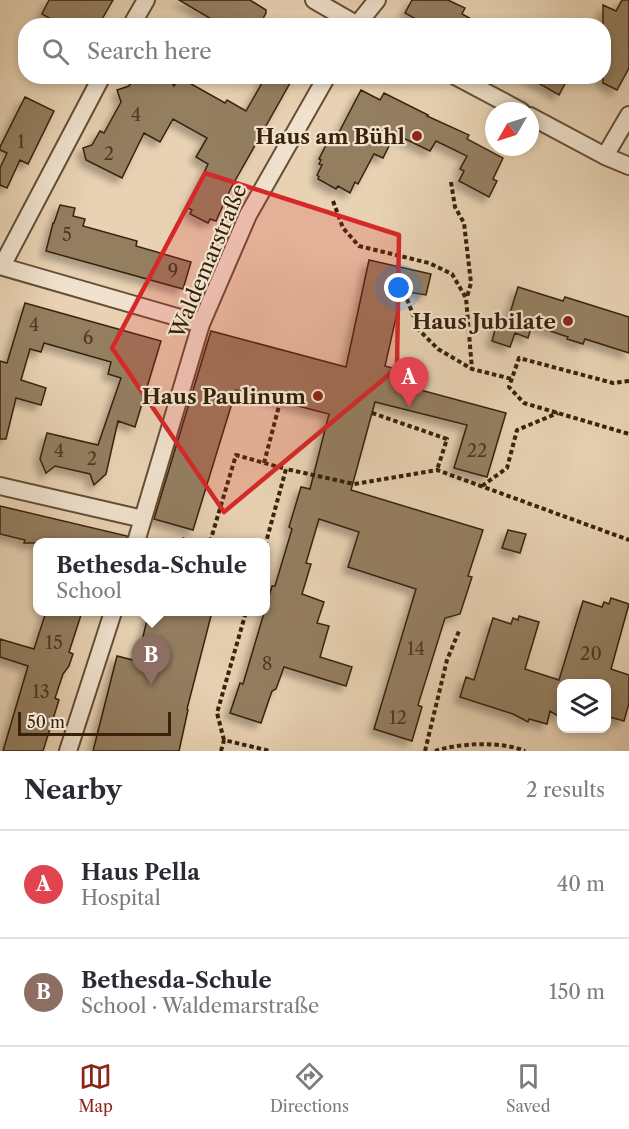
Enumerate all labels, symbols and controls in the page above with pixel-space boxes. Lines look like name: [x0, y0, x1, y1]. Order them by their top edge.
search box: [18, 18, 611, 84]
icon: search: [39, 35, 72, 68]
text: Search here: [87, 38, 212, 65]
north arrow: [485, 102, 539, 156]
house number: 4: [131, 104, 141, 126]
place label: Haus am Bühl: [255, 124, 405, 149]
marker: Haus am Bühl: [410, 129, 424, 143]
house number: 1: [17, 131, 25, 153]
house number: 2: [104, 143, 114, 165]
street label: Waldemarstraße: [164, 180, 252, 343]
house number: 5: [62, 224, 72, 246]
house number: 9: [168, 260, 178, 282]
your location: [384, 273, 413, 302]
place label: Haus Jubilate: [412, 309, 556, 334]
house number: 4: [29, 314, 39, 336]
marker: Haus Jubilate: [561, 314, 575, 328]
house number: 6: [83, 327, 93, 349]
pin: A: [390, 358, 428, 407]
place label: Haus Paulinum: [142, 384, 306, 409]
marker: Haus Paulinum: [311, 389, 325, 403]
house number: 4: [54, 440, 64, 462]
house number: 22: [467, 440, 487, 462]
house number: 2: [87, 448, 97, 470]
popup: [33, 538, 270, 616]
text: Bethesda-Schule: [56, 552, 247, 579]
text: School: [56, 579, 122, 603]
house number: 15: [45, 632, 63, 654]
pin: B: [132, 636, 170, 685]
house number: 14: [407, 638, 425, 660]
house number: 20: [580, 643, 602, 665]
house number: 8: [262, 653, 272, 675]
map controls: [557, 679, 611, 733]
button: layers: [557, 679, 611, 733]
house number: 13: [32, 681, 50, 703]
house number: 12: [389, 707, 407, 729]
scale bar: [18, 709, 171, 736]
text: 50 m: [27, 712, 65, 732]
text: Nearby: [24, 774, 122, 806]
text: 2 results: [526, 778, 605, 802]
text: Haus Pella: [81, 859, 200, 886]
text: A: [36, 872, 51, 896]
text: 40 m: [557, 872, 605, 896]
text: Hospital: [81, 886, 161, 910]
text: Bethesda-Schule: [81, 967, 272, 994]
text: B: [36, 980, 51, 1004]
text: 150 m: [549, 980, 605, 1004]
text: School · Waldemarstraße: [81, 994, 319, 1018]
tab: Map: [79, 1060, 113, 1116]
tab: Directions: [270, 1060, 349, 1116]
tab: Saved: [506, 1060, 550, 1116]

